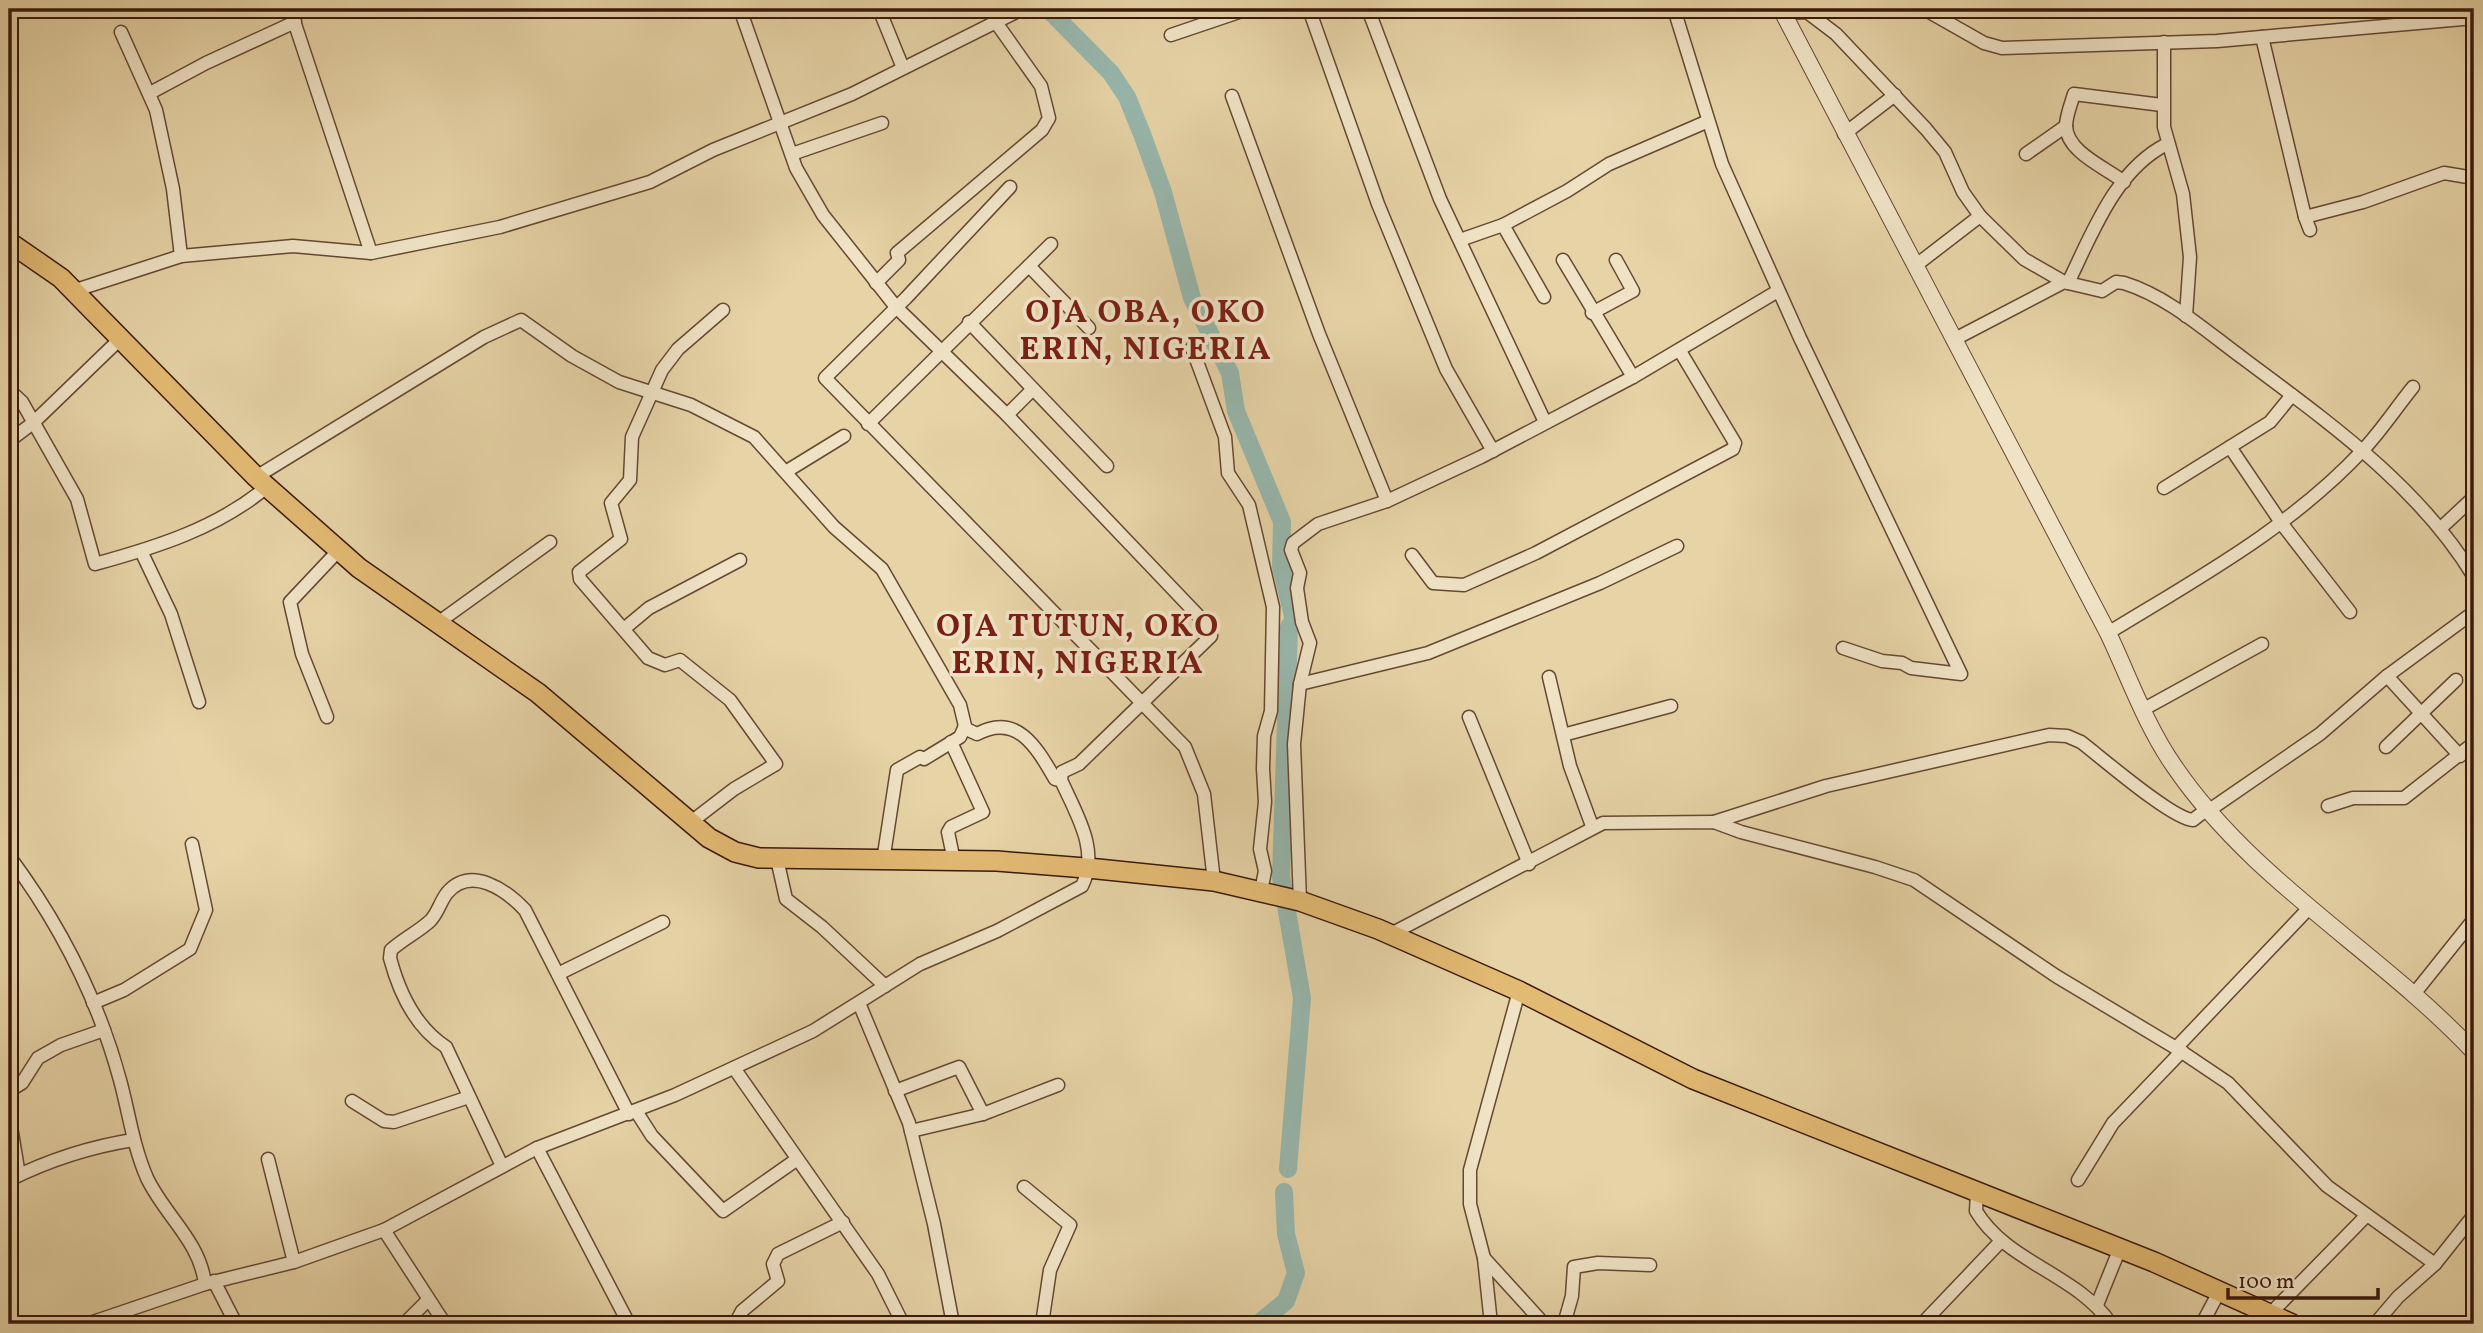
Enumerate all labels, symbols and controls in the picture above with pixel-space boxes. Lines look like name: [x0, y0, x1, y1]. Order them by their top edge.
district label: OJA OBA, OKO ERIN, NIGERIA: [1019, 292, 1273, 373]
district label: OJA TUTUN, OKO ERIN, NIGERIA: [936, 606, 1220, 687]
scale bar: [2228, 1256, 2378, 1300]
text: 100 m: [2238, 1268, 2295, 1297]

